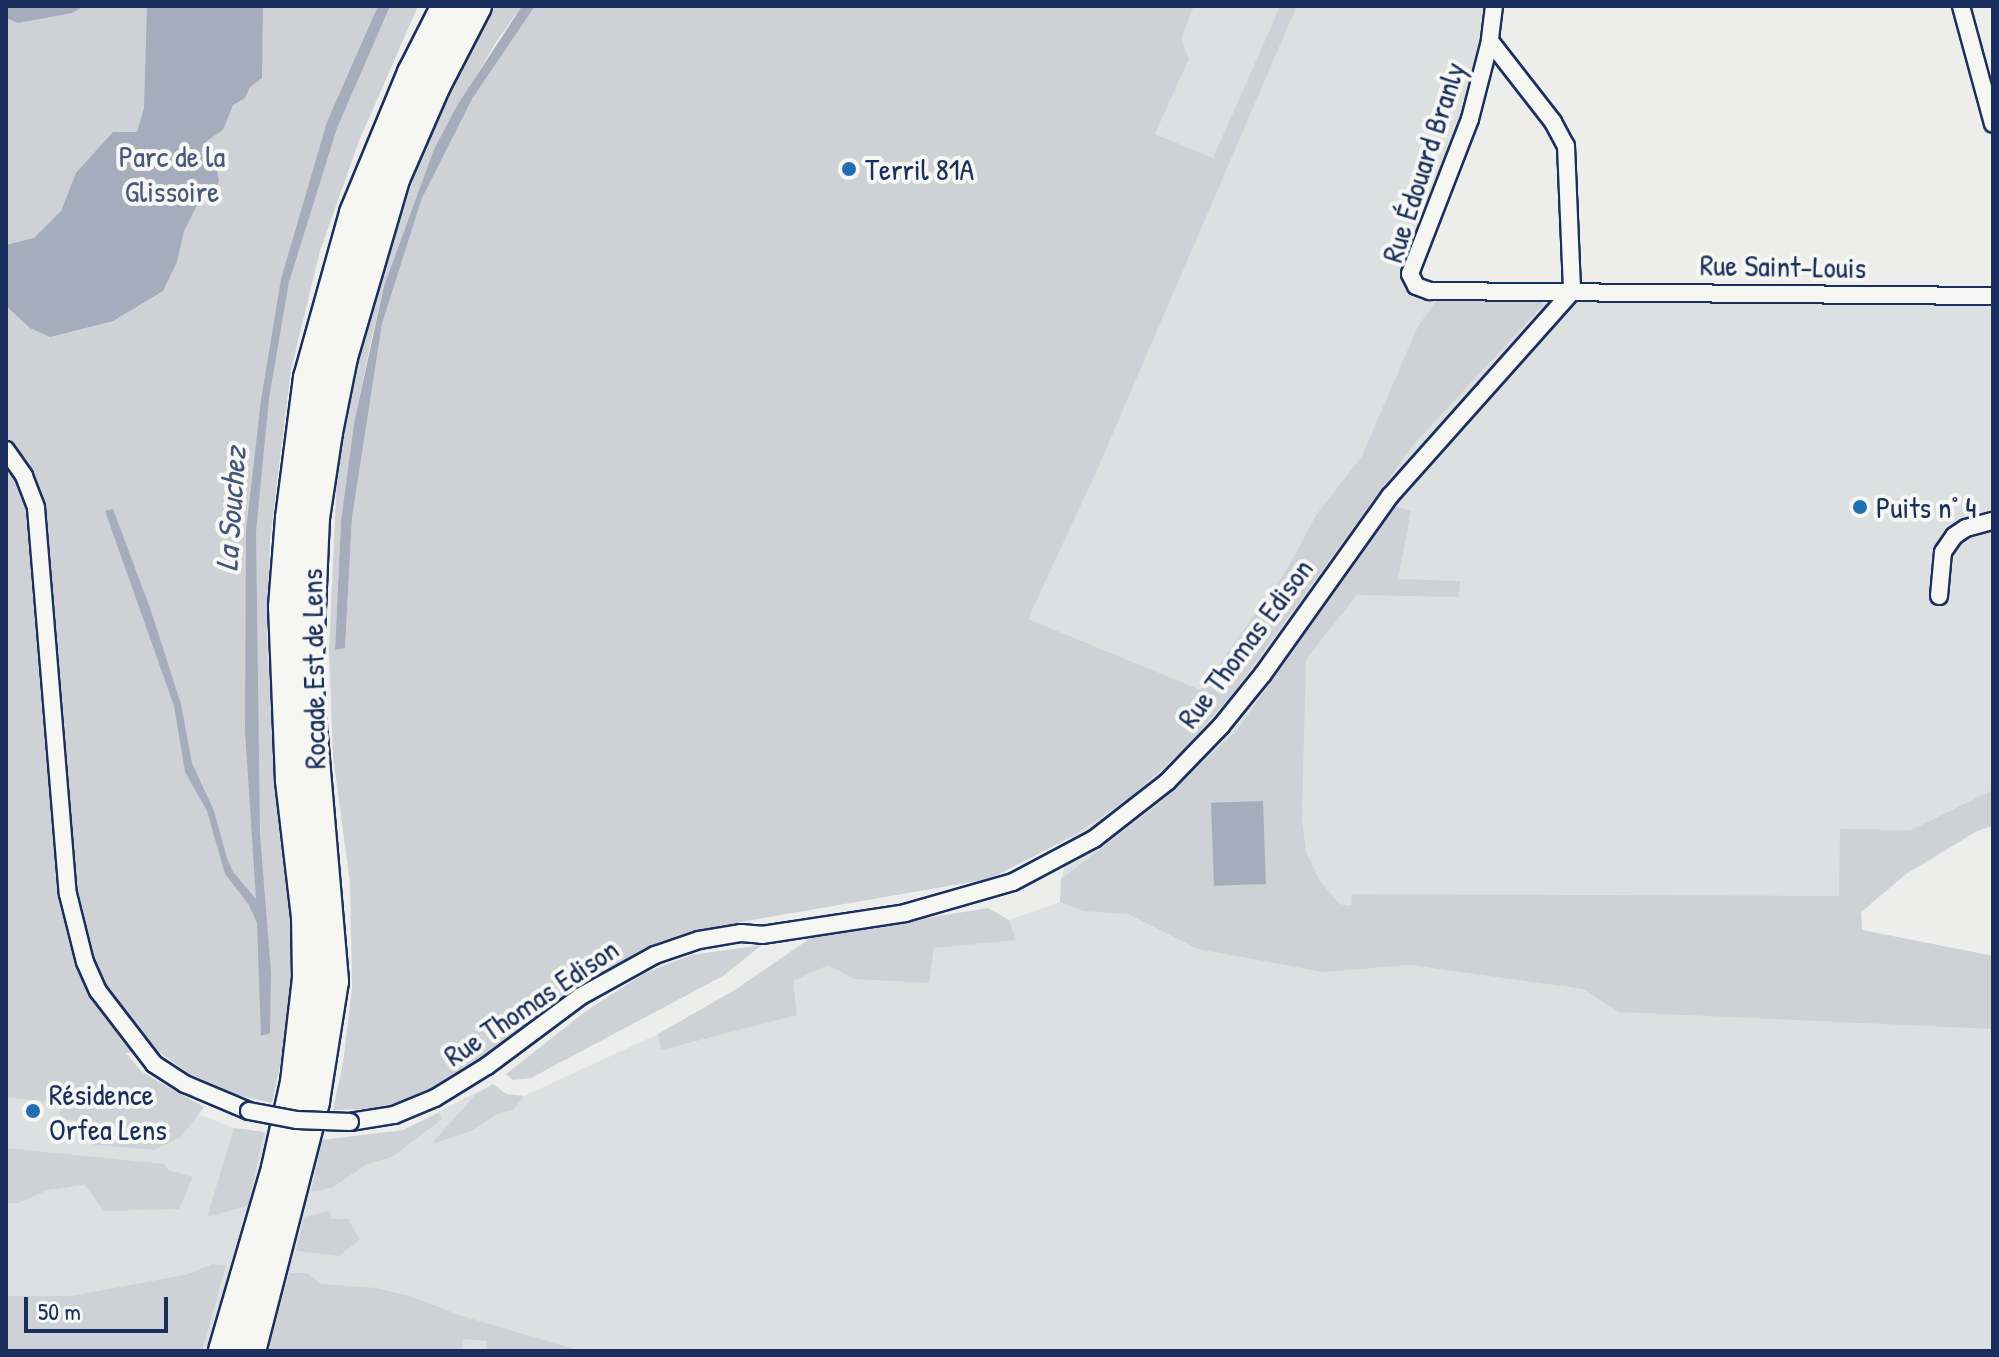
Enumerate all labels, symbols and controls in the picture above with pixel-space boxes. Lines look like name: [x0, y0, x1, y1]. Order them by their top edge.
street label: Rue Édouard Branly: [1374, 57, 1472, 267]
park label: Parc de la Glissoire: [119, 138, 225, 208]
place label: Terril 81A: [865, 151, 974, 187]
marker: Terril 81A: [840, 160, 858, 178]
street label: Rue Saint-Louis: [1700, 247, 1866, 285]
water label: La Souchez: [208, 446, 254, 572]
place label: Puits n° 4: [1876, 489, 1977, 525]
marker: Puits n° 4: [1851, 498, 1869, 516]
street label: Rue Thomas Edison: [1170, 551, 1320, 735]
street label: Rocade Est de Lens: [293, 568, 333, 770]
street label: Rue Thomas Edison: [437, 930, 625, 1074]
place label: Résidence Orfea Lens: [49, 1076, 167, 1146]
marker: Résidence Orfea Lens: [24, 1102, 42, 1120]
scale bar: [28, 1281, 172, 1331]
text: 50 m: [38, 1295, 81, 1327]

